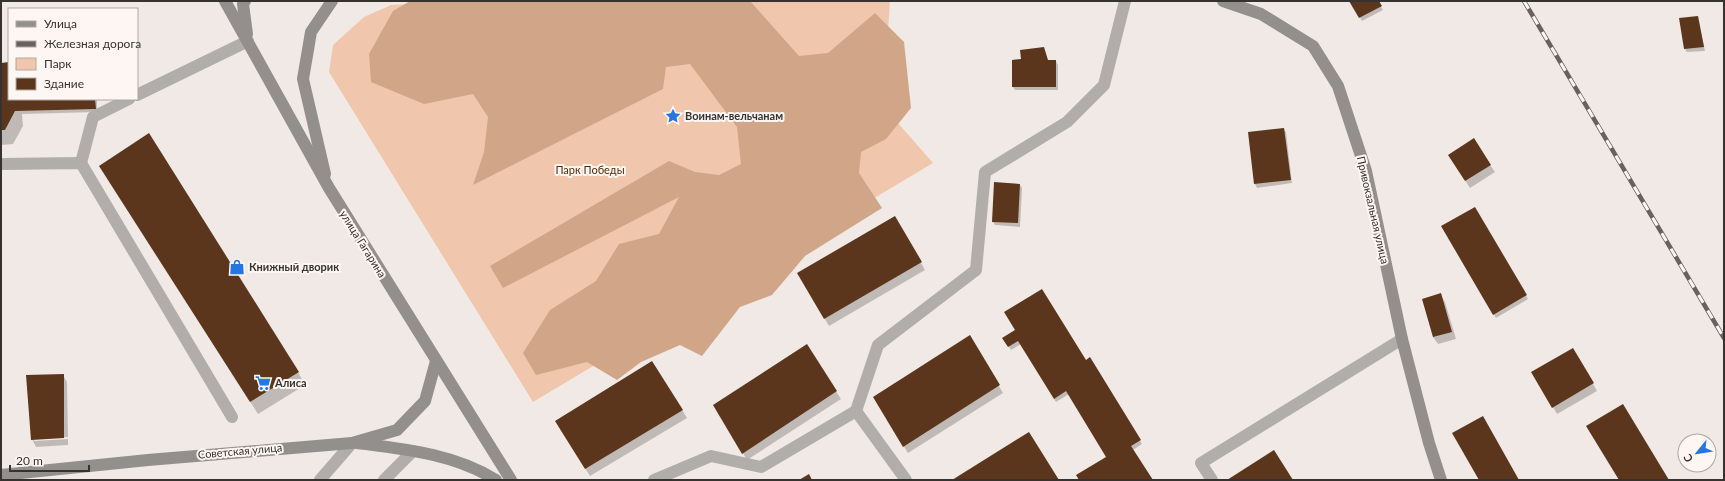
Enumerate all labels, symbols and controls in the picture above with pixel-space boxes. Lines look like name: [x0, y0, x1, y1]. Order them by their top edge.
legend: [8, 8, 138, 100]
text: Улица: [44, 16, 77, 31]
text: Железная дорога: [44, 36, 141, 51]
text: Парк: [44, 56, 72, 71]
text: Здание: [44, 76, 84, 91]
place icon: Воинам-вельчанам: [664, 107, 682, 125]
place label: Воинам-вельчанам: [685, 109, 783, 122]
street label: Привокзальная улица: [1355, 155, 1392, 265]
park label: Парк Победы: [555, 163, 625, 176]
street label: улица Гагарина: [338, 208, 389, 280]
shop icon: Книжный дворик: [228, 258, 246, 276]
place label: Книжный дворик: [249, 260, 339, 273]
supermarket icon: Алиса: [254, 374, 272, 392]
place label: Алиса: [274, 376, 307, 389]
north arrow: [1677, 433, 1717, 473]
street label: Советская улица: [197, 440, 283, 461]
scale bar: [10, 447, 89, 473]
text: С: [1680, 451, 1695, 465]
text: 20 m: [16, 453, 43, 468]

